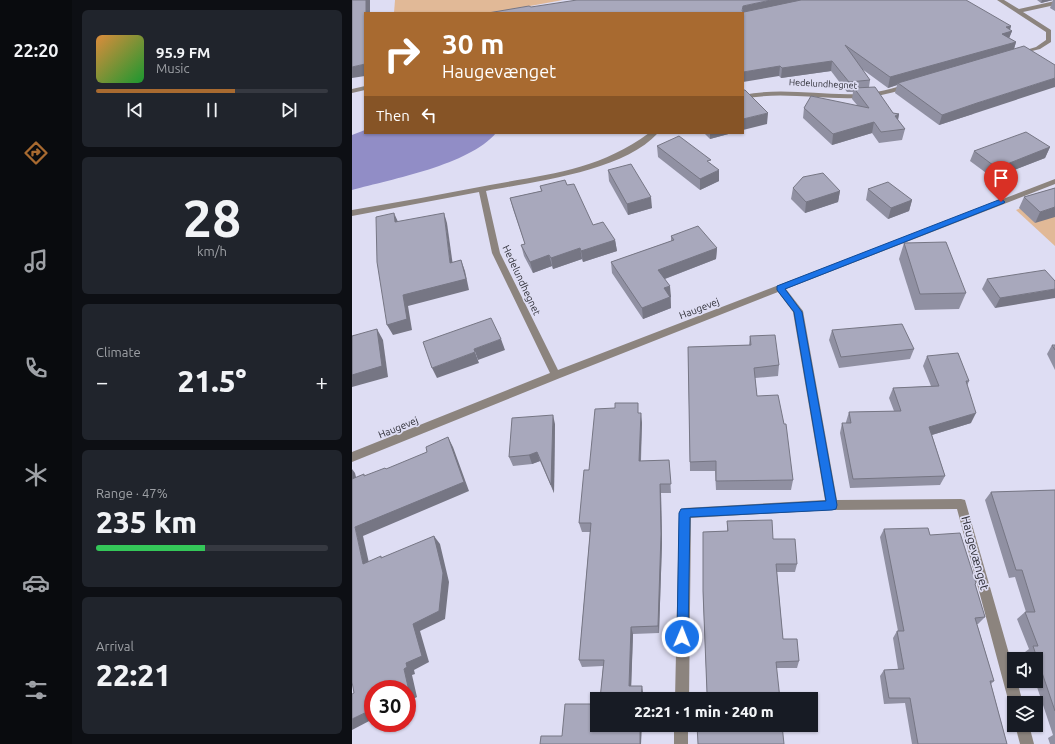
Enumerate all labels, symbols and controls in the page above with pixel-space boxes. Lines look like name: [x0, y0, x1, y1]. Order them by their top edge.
icon: right: [376, 28, 428, 80]
text: 30 m: [442, 28, 504, 59]
text: 22:20: [13, 40, 59, 60]
text: 95.9 FM: [156, 44, 210, 61]
text: Music: [156, 61, 190, 75]
text: Haugevænget: [442, 61, 556, 81]
street label: Hedelundhegnet: [789, 77, 858, 91]
icon: previous: [124, 99, 146, 121]
icon: pause: [201, 99, 223, 121]
icon: next: [278, 99, 300, 121]
icon: left: [418, 104, 440, 126]
text: Then: [376, 107, 410, 124]
icon: directions: [22, 139, 50, 167]
pin: [984, 161, 1018, 202]
icon: arrive: [990, 167, 1012, 189]
text: 28: [183, 189, 241, 247]
street label: Hedelundhegnet: [501, 243, 543, 317]
text: km/h: [197, 244, 227, 258]
icon: music: [22, 247, 50, 275]
street label: Haugevej: [678, 296, 721, 321]
text: Climate: [96, 345, 141, 359]
icon: phone: [22, 354, 50, 382]
text: 21.5°: [177, 364, 247, 398]
text: −: [96, 369, 108, 394]
text: +: [316, 369, 328, 394]
street label: Haugevej: [377, 415, 420, 440]
icon: climate: [22, 461, 50, 489]
text: Range · 47%: [96, 486, 168, 500]
text: 235 km: [96, 505, 197, 539]
street label: Haugevænget: [959, 514, 992, 592]
icon: car: [22, 569, 50, 597]
position arrow: [661, 616, 703, 658]
text: Arrival: [96, 639, 134, 653]
map controls: [1007, 652, 1043, 732]
button: sound: [1007, 652, 1043, 688]
text: 22:21: [96, 658, 171, 692]
icon: filters: [22, 676, 50, 704]
speed limit sign: 30: [364, 680, 416, 732]
button: layers: [1007, 696, 1043, 732]
text: 22:21 · 1 min · 240 m: [634, 703, 774, 720]

